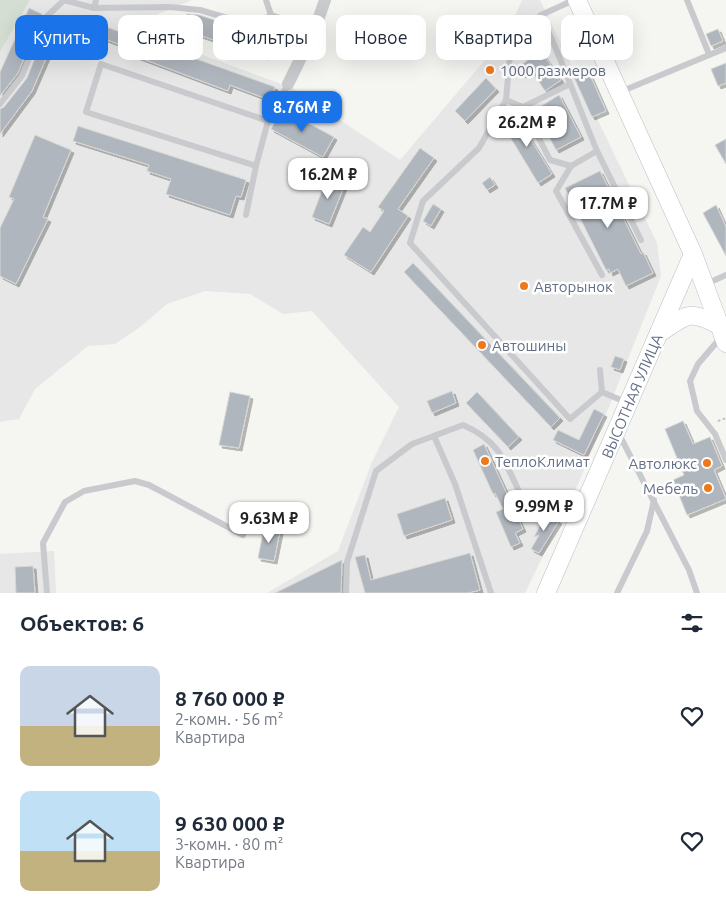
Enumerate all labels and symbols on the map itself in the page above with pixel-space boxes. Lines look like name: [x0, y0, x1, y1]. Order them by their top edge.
place label: 1000 размеров: [500, 62, 606, 79]
marker: 1000 размеров: [484, 64, 496, 76]
pin: 8.76M ₽: [256, 90, 348, 133]
pin: 26.2M ₽: [481, 106, 573, 148]
pin: 16.2M ₽: [282, 158, 374, 200]
pin: 17.7M ₽: [562, 186, 654, 229]
place label: Авторынок: [534, 278, 613, 295]
marker: Авторынок: [518, 280, 530, 292]
street label: ВЫСОТНАЯ УЛИЦА: [598, 331, 666, 461]
place label: Автошины: [492, 337, 566, 354]
marker: Автошины: [476, 339, 488, 351]
place label: ТеплоКлимат: [495, 453, 590, 470]
marker: ТеплоКлимат: [479, 455, 491, 467]
place label: Автолюкс: [628, 455, 697, 472]
marker: Автолюкс: [701, 457, 713, 469]
place label: Мебель: [643, 480, 698, 497]
marker: Мебель: [702, 482, 714, 494]
pin: 9.99M ₽: [498, 490, 590, 532]
pin: 9.63M ₽: [223, 502, 315, 544]

